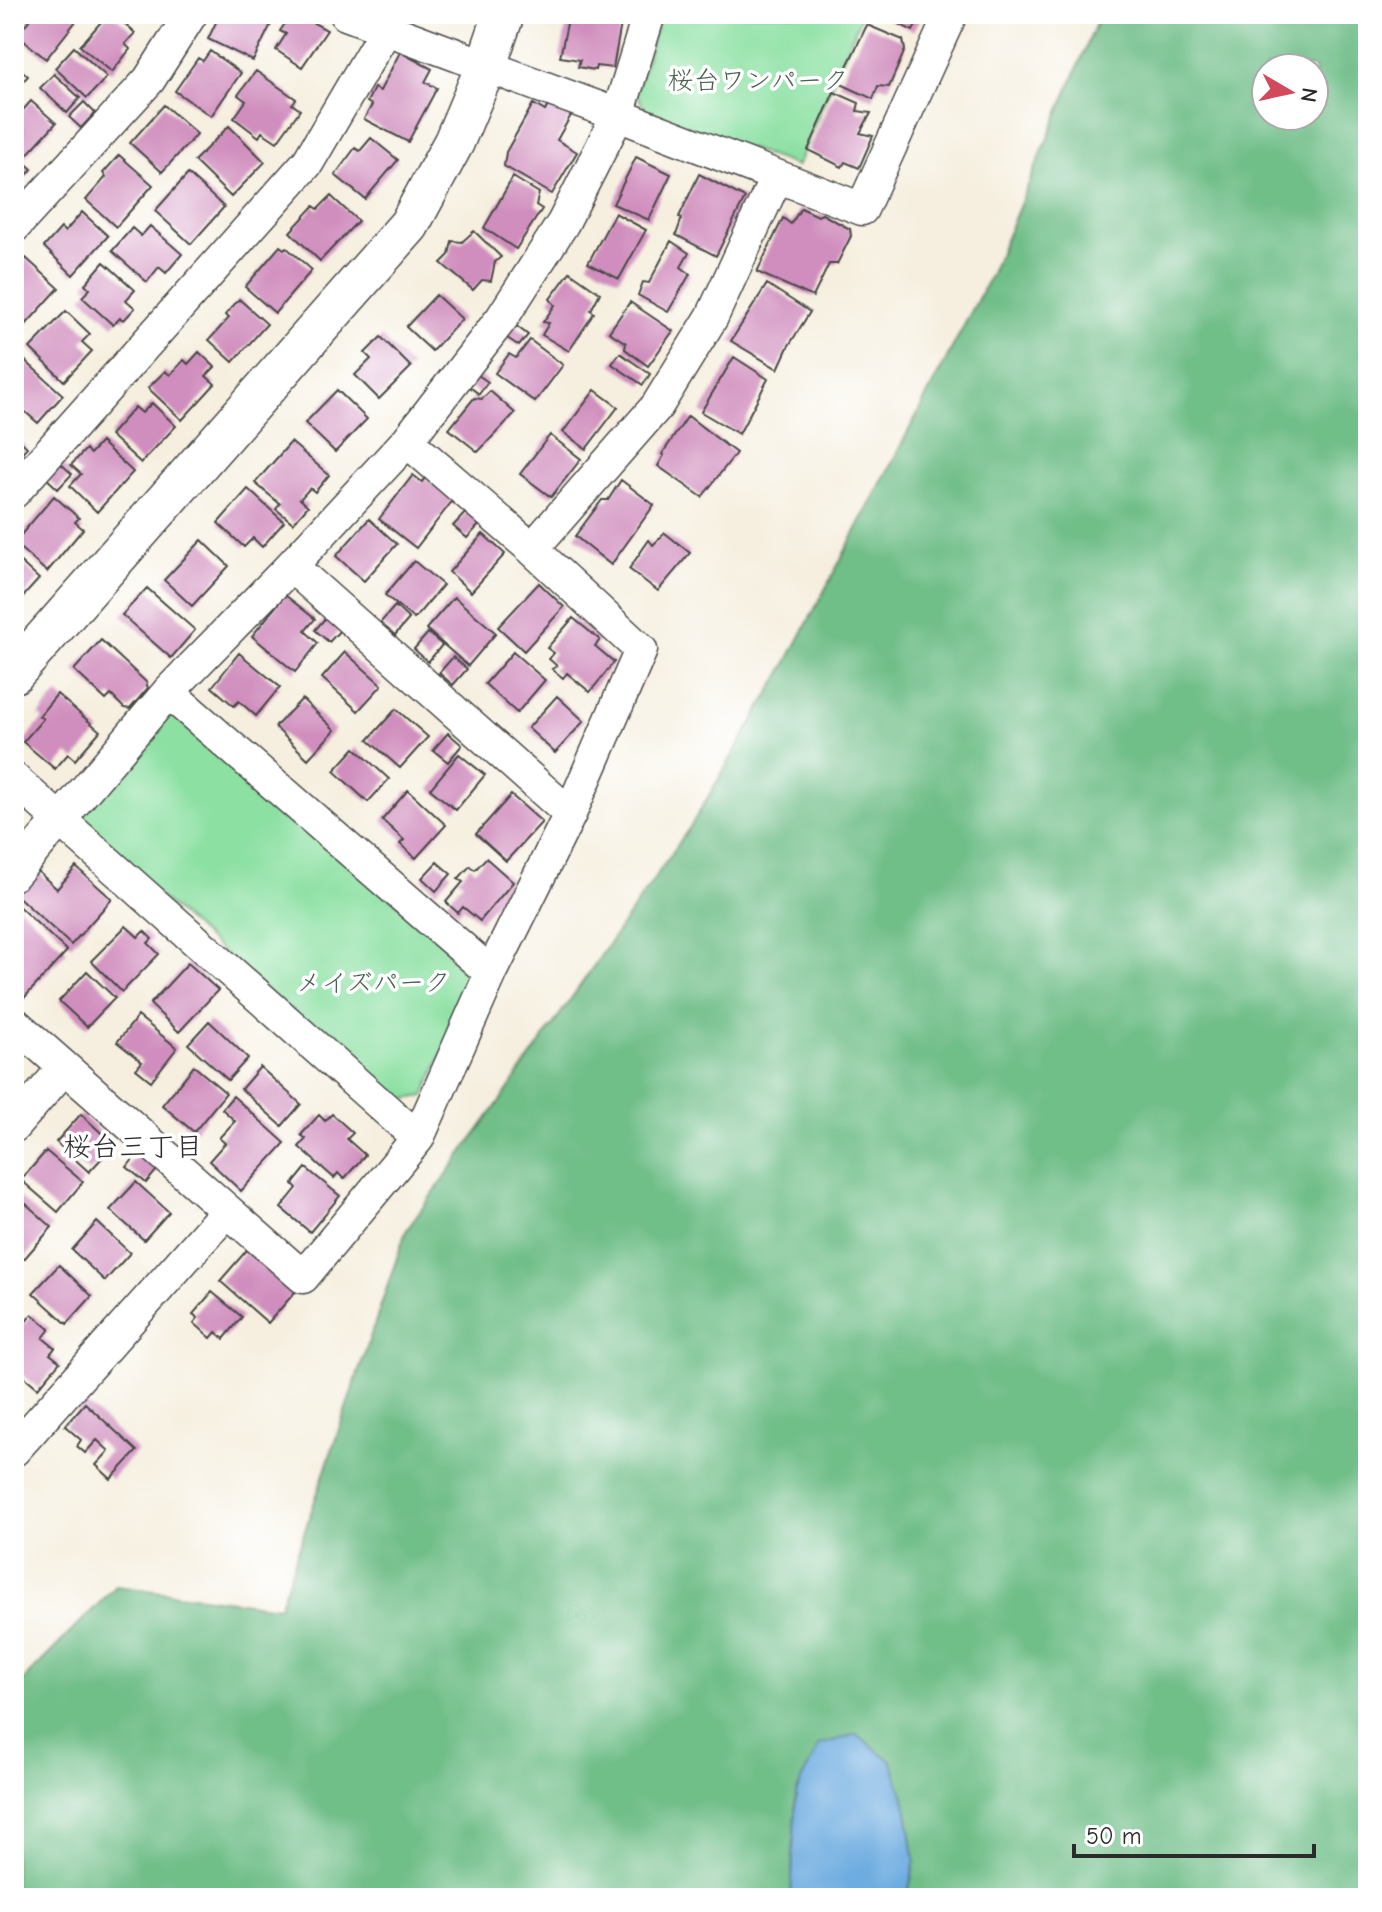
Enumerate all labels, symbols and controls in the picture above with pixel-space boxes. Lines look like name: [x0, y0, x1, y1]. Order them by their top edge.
north arrow: [1250, 52, 1330, 132]
park label: 桜台ワンパーク: [668, 66, 848, 96]
text: N: [1295, 86, 1323, 104]
park label: メイズパーク: [296, 968, 450, 998]
district label: 桜台三丁目: [63, 1131, 203, 1163]
scale bar: [1074, 1808, 1314, 1858]
text: 50 m: [1086, 1822, 1142, 1850]

